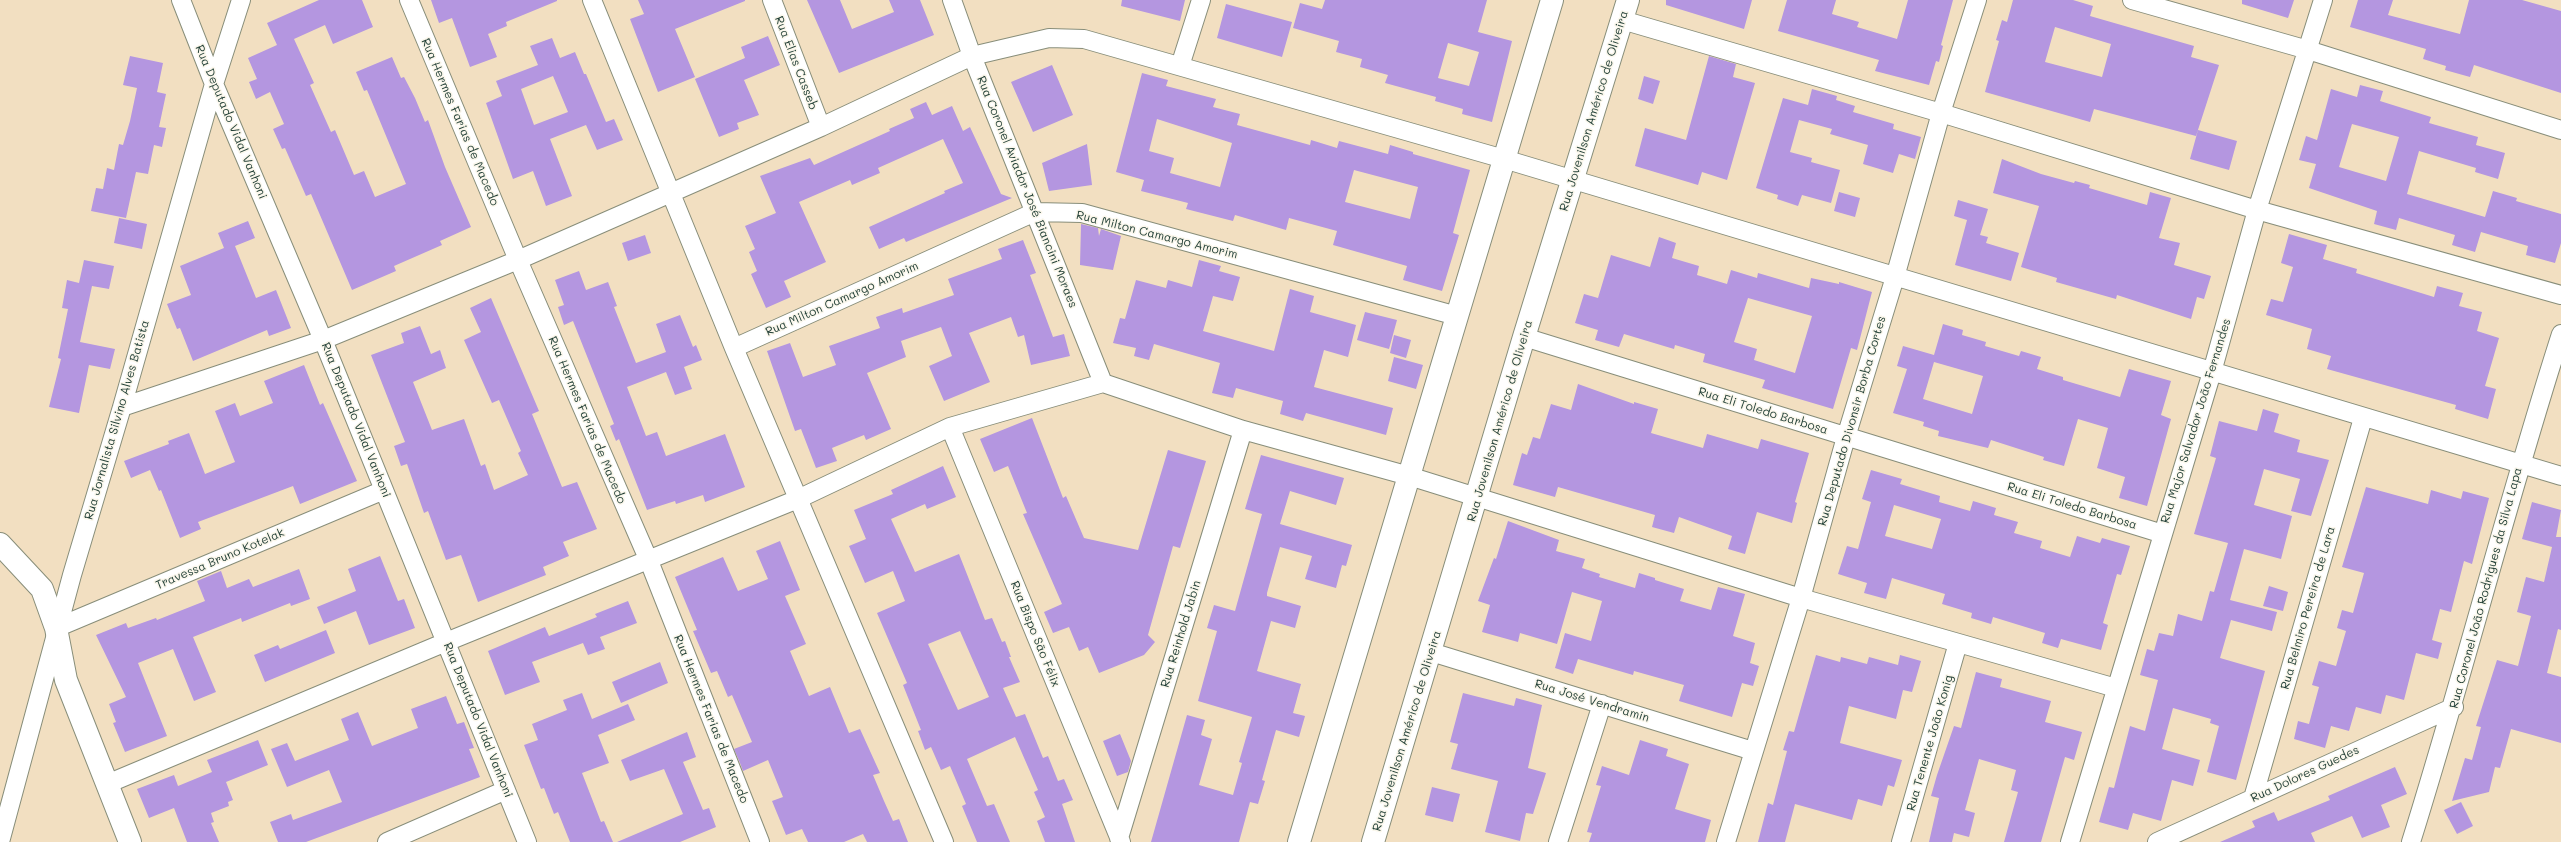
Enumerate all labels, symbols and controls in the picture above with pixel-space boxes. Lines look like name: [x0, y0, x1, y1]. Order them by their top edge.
street label: Rua Jovenilson Américo de Oliveira: [1557, 9, 1631, 213]
street label: Rua Elias Casseb: [772, 14, 820, 112]
street label: Rua Hermes Farias de Macedo: [418, 36, 502, 208]
street label: Rua Deputado Vidal Vanhoni: [192, 43, 270, 201]
street label: Rua Coronel Aviador José Biancini Moraes: [974, 74, 1080, 310]
street label: Rua Milton Camargo Amorim: [1075, 208, 1239, 262]
street label: Rua Milton Camargo Amorim: [763, 259, 921, 339]
street label: Rua Deputado Divonsir Borba Cortes: [1815, 314, 1889, 528]
street label: Rua Major Salvador João Fernandes: [2158, 317, 2234, 525]
street label: Rua Jornalista Silvino Alves Batista: [82, 319, 152, 521]
street label: Rua Jovenilson Américo de Oliveira: [1464, 319, 1536, 523]
street label: Rua Hermes Farias de Macedo: [545, 334, 629, 506]
street label: Rua Deputado Vidal Vanhoni: [318, 340, 394, 500]
street label: Rua Eli Toledo Barbosa: [1696, 384, 1830, 438]
street label: Rua Coronel João Rodrigues da Silva Lapa: [2447, 466, 2525, 710]
street label: Rua Eli Toledo Barbosa: [2005, 479, 2139, 533]
street label: Travessa Bruno Kotelak: [153, 525, 287, 593]
street label: Rua Belmiro Pereira de Lara: [2278, 525, 2338, 691]
street label: Rua Bispo São Félix: [1007, 579, 1063, 689]
street label: Rua Reinhold Jabin: [1158, 579, 1204, 689]
street label: Rua Jovenilson Américo de Oliveira: [1370, 629, 1444, 833]
street label: Rua Hermes Farias de Macedo: [671, 633, 751, 805]
street label: Rua Deputado Vidal Vanhoni: [440, 640, 516, 800]
street label: Rua Tenente João Konig: [1904, 673, 1956, 813]
street label: Rua José Vendramin: [1533, 677, 1651, 725]
street label: Rua Dolores Guedes: [2249, 743, 2361, 805]

